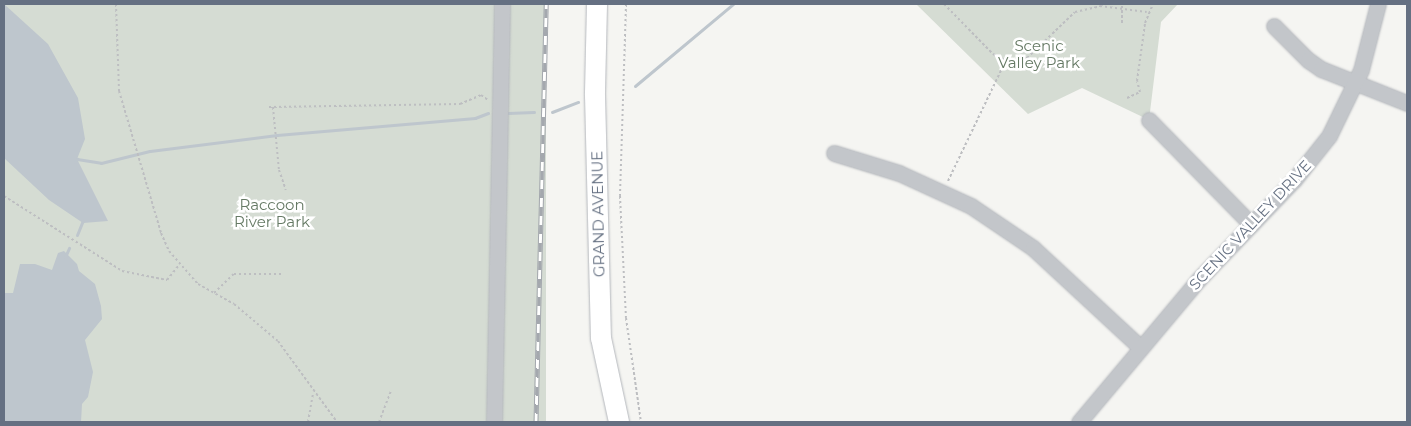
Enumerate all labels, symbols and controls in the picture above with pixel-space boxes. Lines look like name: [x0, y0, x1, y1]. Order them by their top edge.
park label: Scenic Valley Park: [998, 36, 1080, 71]
street label: GRAND AVENUE: [588, 151, 608, 277]
street label: SCENIC VALLEY DRIVE: [1185, 156, 1315, 294]
park label: Raccoon River Park: [234, 195, 310, 230]

